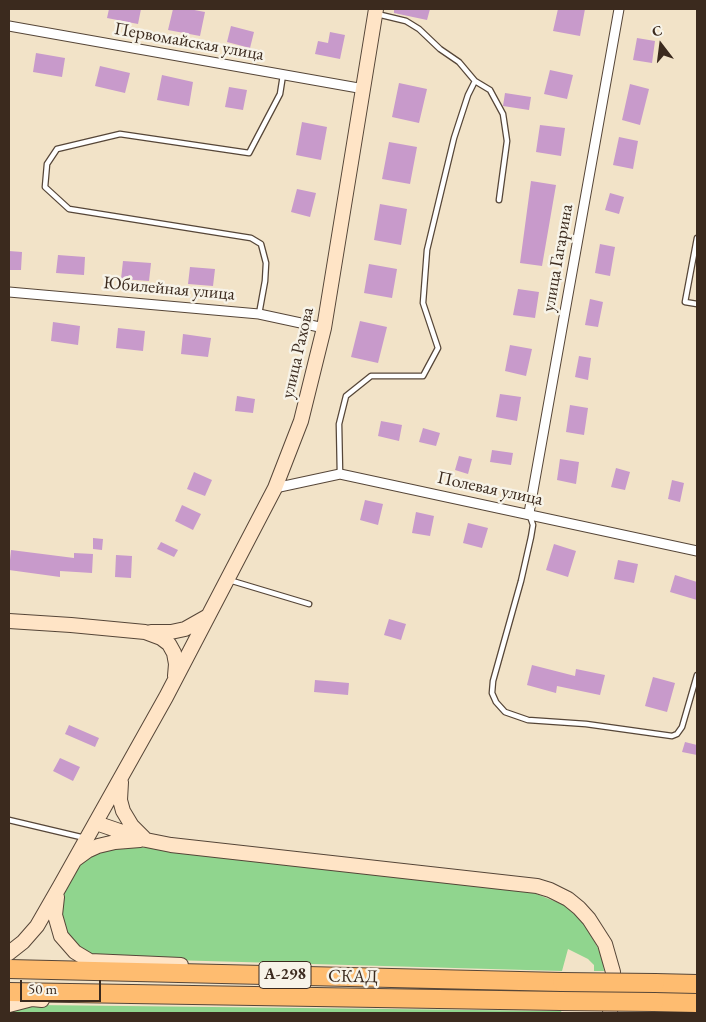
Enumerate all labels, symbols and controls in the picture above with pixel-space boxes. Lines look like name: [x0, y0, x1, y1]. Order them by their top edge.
street label: Первомайская улица: [112, 18, 266, 66]
north arrow: [636, 20, 686, 70]
text: С: [650, 21, 664, 40]
street label: улица Гагарина: [538, 202, 578, 314]
street label: Юбилейная улица: [102, 272, 236, 306]
street label: улица Рахова: [277, 305, 319, 401]
street label: Полевая улица: [435, 467, 545, 511]
road number: А-298: [259, 962, 311, 988]
street label: СКАД: [328, 966, 378, 988]
scale bar: [22, 970, 104, 1002]
text: 50 m: [28, 979, 57, 998]

